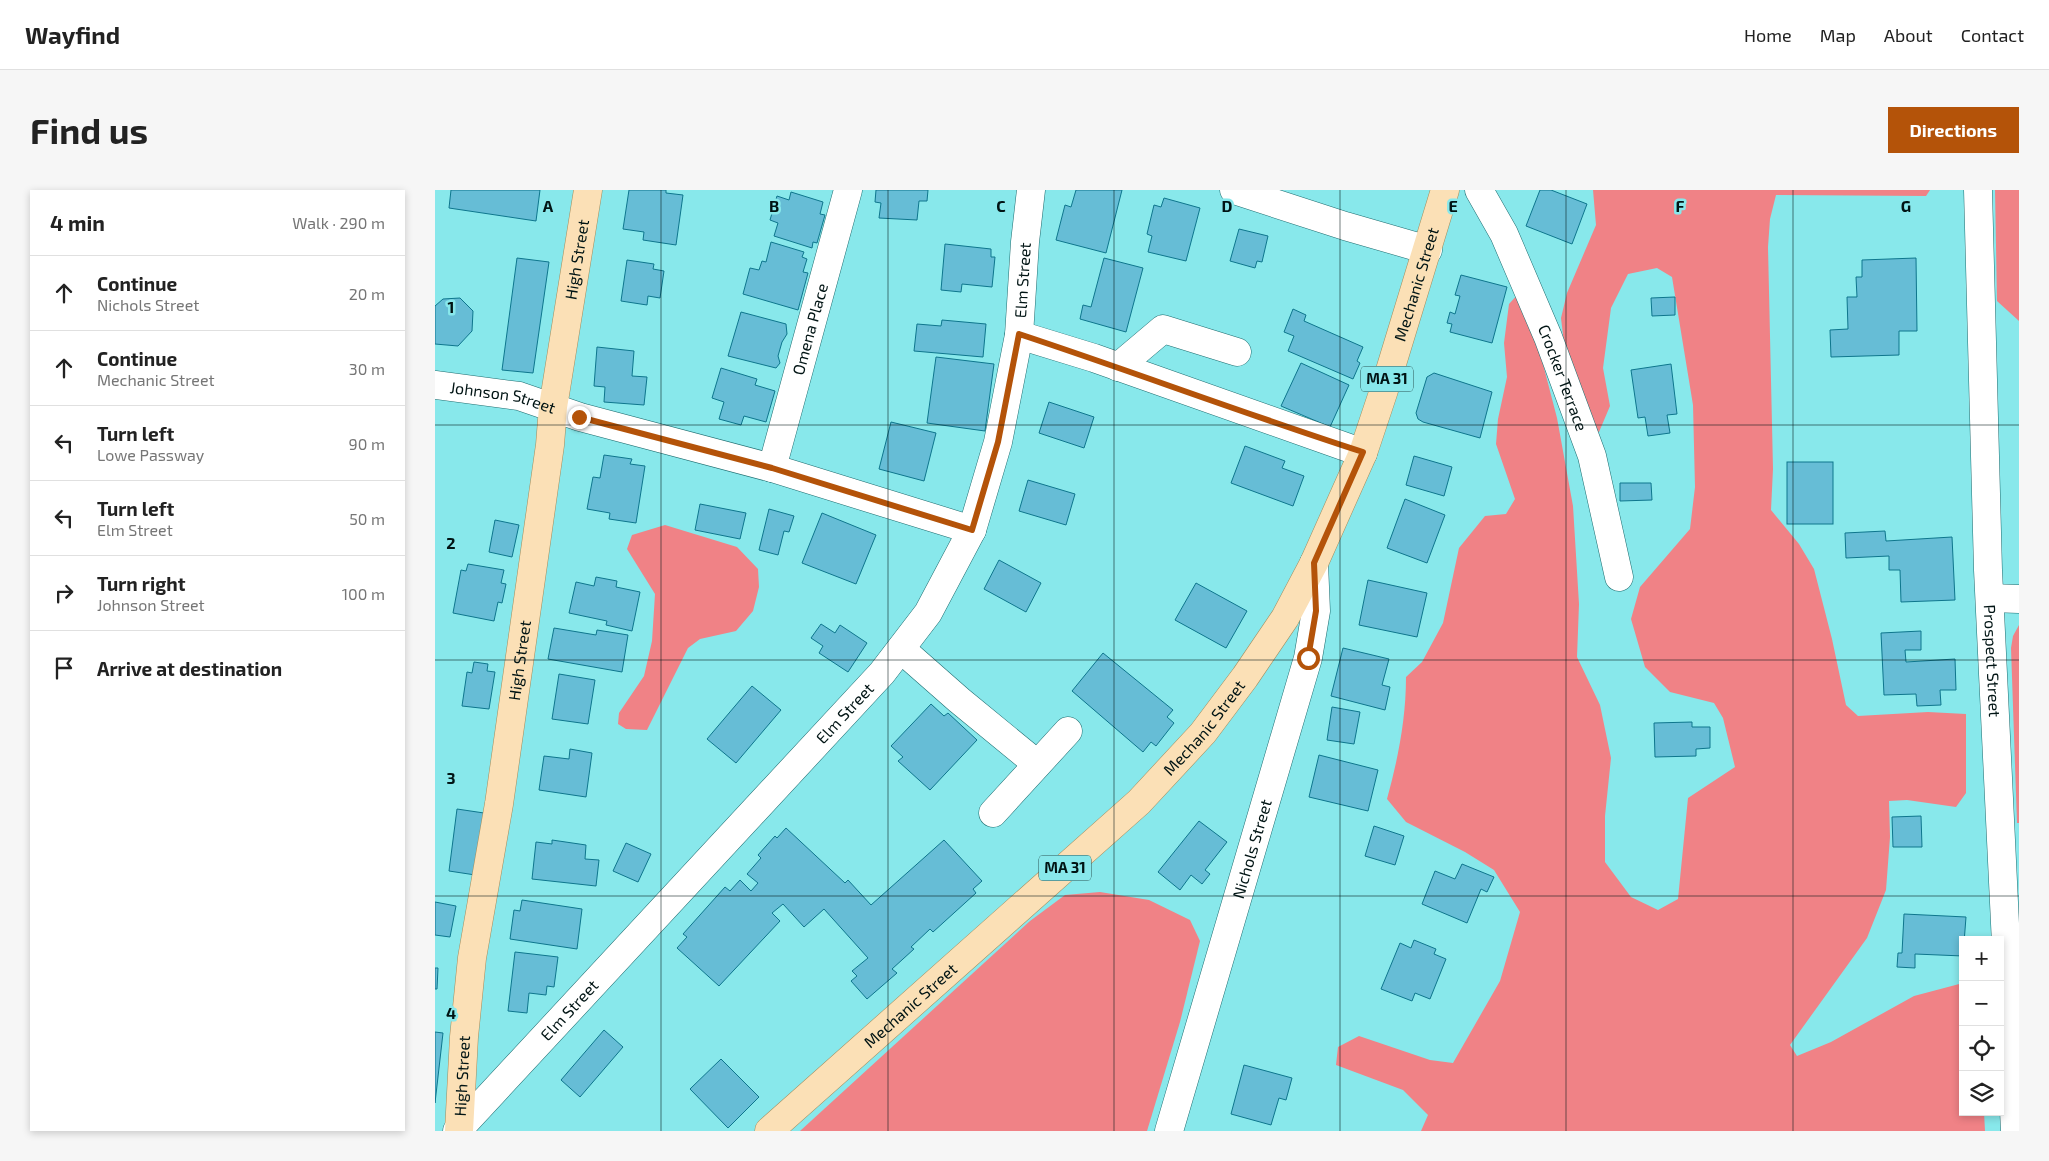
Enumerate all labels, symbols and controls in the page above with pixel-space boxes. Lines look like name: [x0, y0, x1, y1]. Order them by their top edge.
text: Wayfind: [25, 20, 120, 49]
text: Home: [1744, 24, 1792, 46]
text: Map: [1820, 24, 1856, 46]
text: About: [1884, 24, 1933, 46]
text: Contact: [1961, 24, 2024, 46]
button: Directions: [1888, 107, 2019, 153]
text: Find us: [30, 109, 148, 151]
text: A: [543, 196, 554, 215]
text: B: [769, 196, 779, 215]
text: C: [996, 196, 1006, 215]
text: D: [1222, 196, 1233, 215]
text: E: [1448, 196, 1458, 215]
text: F: [1676, 196, 1685, 215]
text: G: [1901, 196, 1911, 215]
text: 4 min: [50, 210, 105, 235]
text: Walk · 290 m: [292, 213, 385, 232]
street label: High Street: [560, 218, 592, 301]
street label: Mechanic Street: [1389, 225, 1442, 343]
street label: Elm Street: [1010, 242, 1034, 319]
text: Continue: [97, 272, 177, 295]
icon: ahead: [50, 279, 78, 307]
street label: Omena Place: [788, 281, 831, 377]
text: 20 m: [349, 284, 385, 303]
text: Nichols Street: [97, 295, 199, 314]
text: 1: [448, 297, 454, 316]
street label: Crocker Terrace: [1535, 321, 1592, 433]
text: Continue: [97, 347, 177, 370]
icon: ahead: [50, 354, 78, 382]
text: 30 m: [349, 359, 385, 378]
road number: MA 31: [1361, 366, 1413, 392]
text: Mechanic Street: [97, 370, 215, 389]
street label: Johnson Street: [449, 377, 558, 417]
route end: [568, 406, 591, 429]
text: Turn left: [97, 422, 174, 445]
icon: left: [50, 429, 78, 457]
text: 90 m: [349, 434, 385, 453]
text: Lowe Passway: [97, 445, 204, 464]
text: Turn left: [97, 497, 174, 520]
icon: left: [50, 504, 78, 532]
text: 50 m: [349, 509, 385, 528]
text: Elm Street: [97, 520, 173, 539]
text: 2: [446, 533, 456, 552]
text: Turn right: [97, 572, 185, 595]
icon: right: [50, 579, 78, 607]
text: 100 m: [342, 584, 385, 603]
text: Johnson Street: [97, 595, 205, 614]
street label: Prospect Street: [1981, 604, 2005, 718]
street label: High Street: [504, 619, 534, 702]
route start: [1297, 647, 1320, 670]
icon: arrive: [50, 654, 78, 682]
text: Arrive at destination: [97, 657, 282, 680]
street label: Mechanic Street: [1159, 676, 1248, 779]
street label: Elm Street: [812, 679, 877, 747]
text: 3: [446, 768, 456, 787]
street label: Nichols Street: [1228, 797, 1275, 901]
road number: MA 31: [1039, 856, 1091, 880]
map controls: [1959, 936, 2004, 1116]
button: +: [1959, 936, 2004, 981]
street label: Mechanic Street: [860, 959, 960, 1051]
street label: Elm Street: [536, 975, 602, 1044]
button: −: [1959, 981, 2004, 1026]
text: 4: [446, 1003, 456, 1022]
button: locate: [1959, 1026, 2004, 1071]
street label: High Street: [450, 1035, 473, 1117]
button: layers: [1959, 1071, 2004, 1116]

